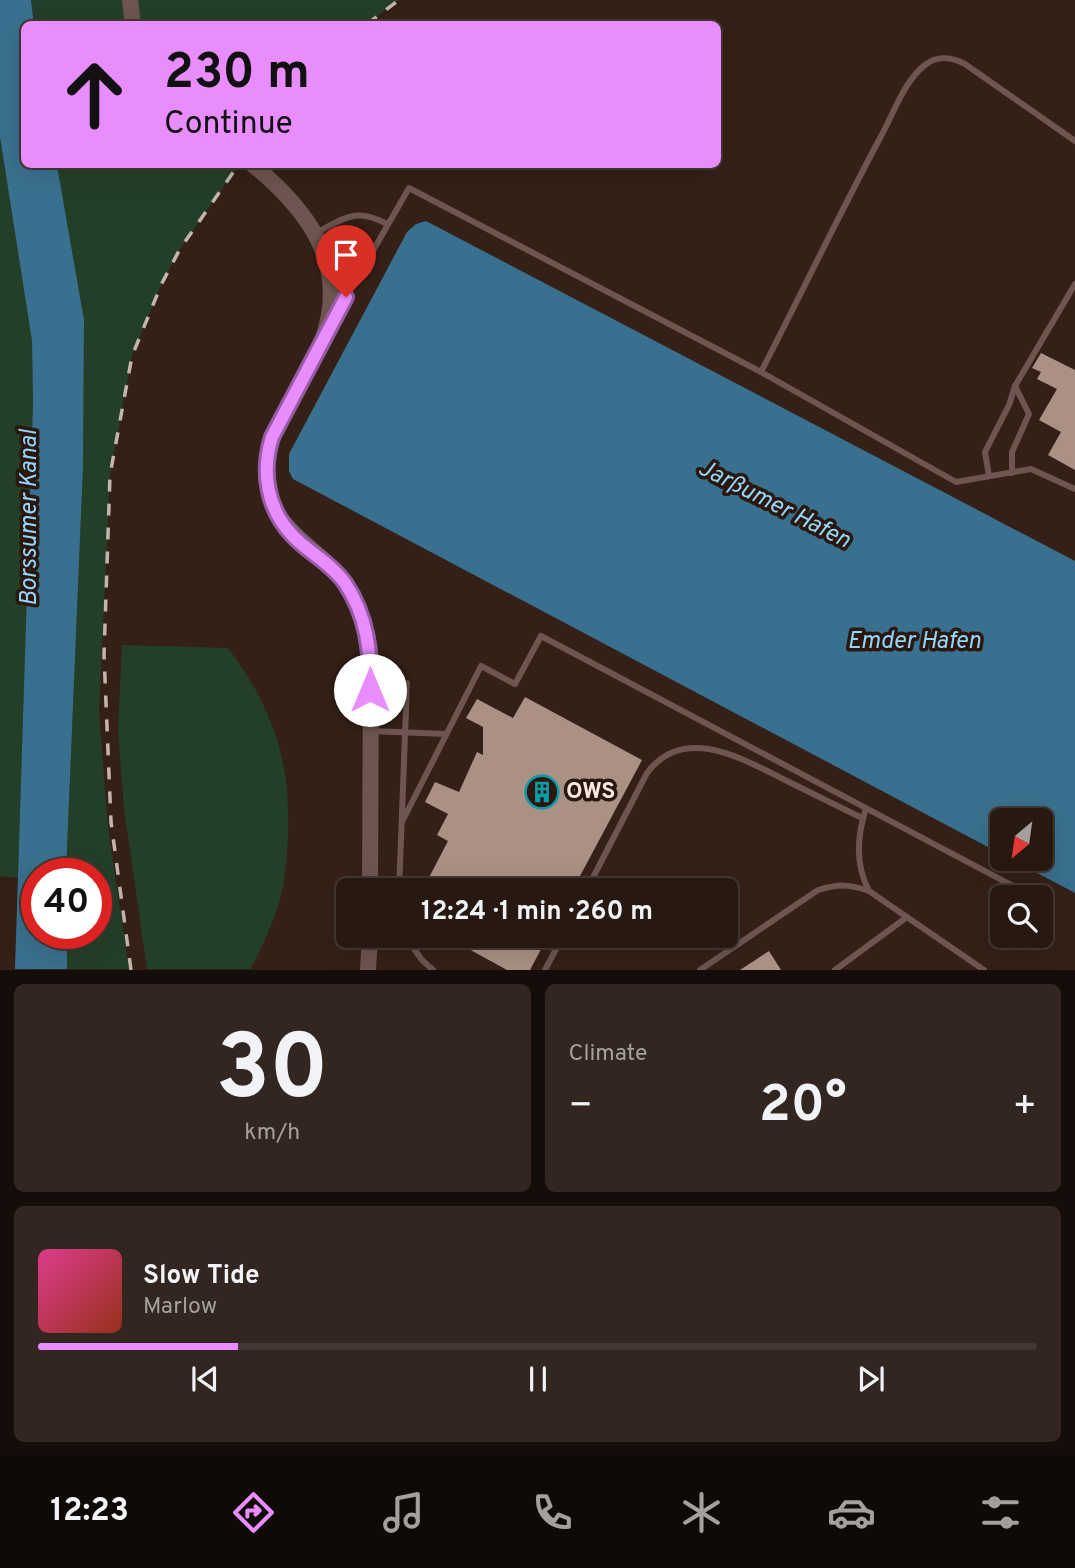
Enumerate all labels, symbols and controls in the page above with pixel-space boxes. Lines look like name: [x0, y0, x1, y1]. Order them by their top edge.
text: 230 m: [164, 44, 310, 106]
icon: ahead: [49, 49, 140, 140]
text: Continue: [164, 105, 293, 145]
pin: [316, 225, 376, 297]
icon: arrive: [327, 236, 365, 274]
water label: Borssumer Kanal: [15, 428, 45, 606]
water label: Jarßumer Hafen: [693, 454, 855, 556]
water label: Emder Hafen: [847, 627, 981, 657]
position arrow: [333, 653, 407, 727]
building icon: OWS: [523, 773, 561, 811]
place label: OWS: [566, 778, 615, 807]
north arrow: [990, 808, 1054, 872]
map controls: [990, 808, 1053, 948]
speed limit sign: 40: [21, 858, 112, 949]
button: search: [990, 885, 1053, 948]
text: 12:24 · 1 min · 260 m: [421, 896, 653, 929]
text: 30: [216, 1016, 329, 1131]
text: Climate: [569, 1040, 647, 1069]
text: 20°: [759, 1074, 847, 1140]
text: −: [569, 1083, 593, 1132]
text: +: [1012, 1083, 1037, 1132]
text: km/h: [244, 1119, 300, 1148]
text: Slow Tide: [143, 1260, 260, 1293]
text: Marlow: [143, 1293, 217, 1322]
icon: previous: [186, 1360, 224, 1398]
icon: pause: [519, 1360, 557, 1398]
icon: next: [852, 1360, 890, 1398]
icon: directions: [229, 1488, 278, 1537]
icon: music: [379, 1488, 428, 1537]
icon: phone: [528, 1488, 577, 1537]
icon: climate: [677, 1488, 726, 1537]
icon: car: [827, 1488, 876, 1537]
icon: filters: [976, 1488, 1025, 1537]
text: 12:23: [50, 1492, 129, 1532]

